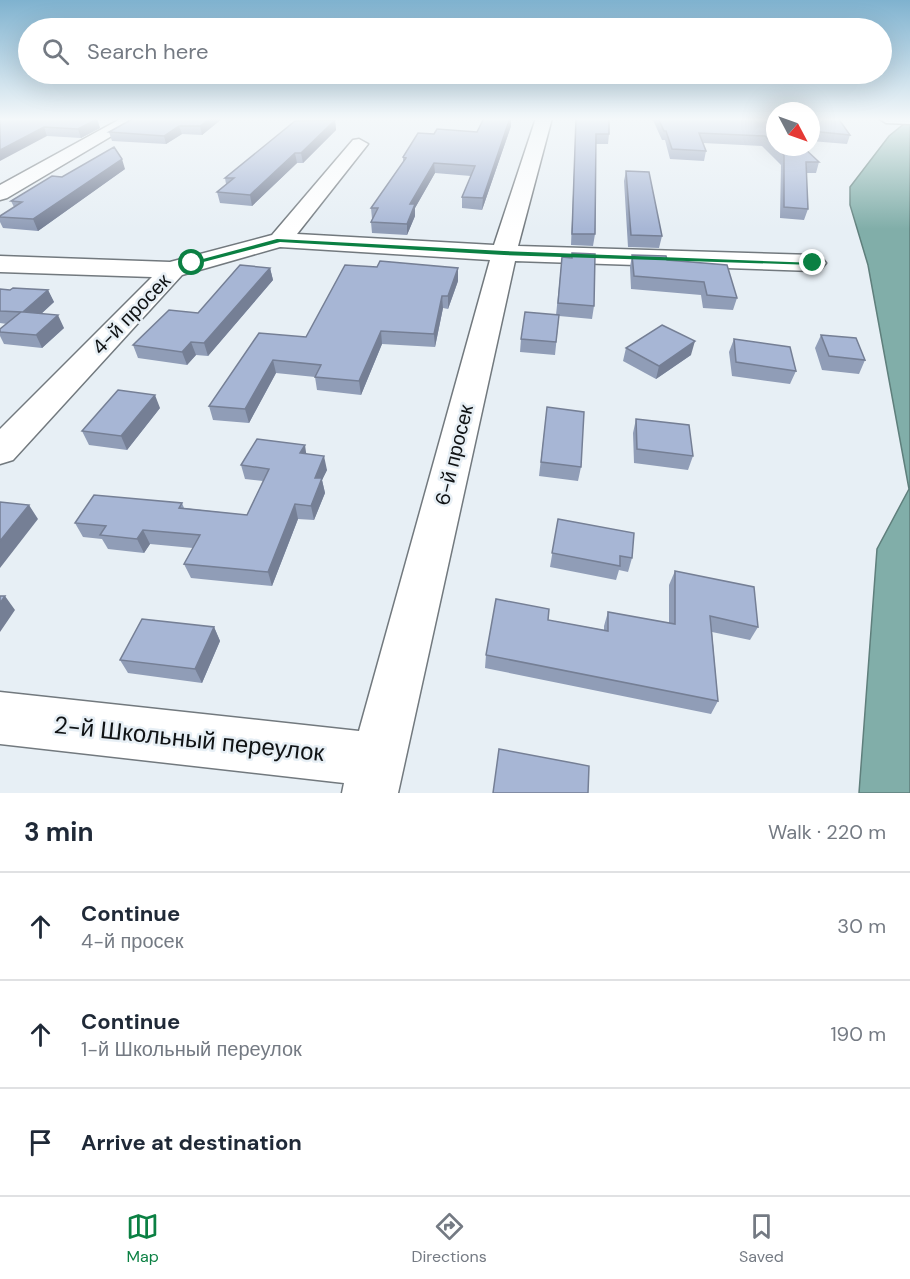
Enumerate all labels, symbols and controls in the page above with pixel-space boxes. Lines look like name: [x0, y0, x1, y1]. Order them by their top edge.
search box: [18, 18, 892, 84]
icon: search: [39, 35, 72, 68]
text: Search here: [87, 37, 208, 66]
north arrow: [766, 102, 820, 156]
route start: [178, 249, 204, 275]
route end: [799, 249, 825, 275]
street label: 4-й просек: [86, 268, 176, 360]
street label: 6-й просек: [429, 402, 479, 508]
street label: 2-й Школьный переулок: [52, 709, 326, 768]
text: 3 min: [24, 815, 93, 849]
text: Walk · 220 m: [768, 819, 886, 845]
text: Continue: [81, 899, 180, 928]
icon: ahead: [24, 910, 57, 943]
text: 30 m: [837, 913, 886, 939]
text: 4-й просек: [81, 928, 183, 954]
text: Continue: [81, 1007, 180, 1036]
icon: ahead: [24, 1018, 57, 1051]
text: 190 m: [830, 1021, 886, 1047]
text: 1-й Школьный переулок: [81, 1036, 302, 1062]
icon: arrive: [24, 1126, 57, 1159]
text: Arrive at destination: [81, 1128, 302, 1157]
tab: Map: [126, 1210, 159, 1267]
tab: Directions: [411, 1210, 487, 1267]
tab: Saved: [739, 1210, 784, 1267]

